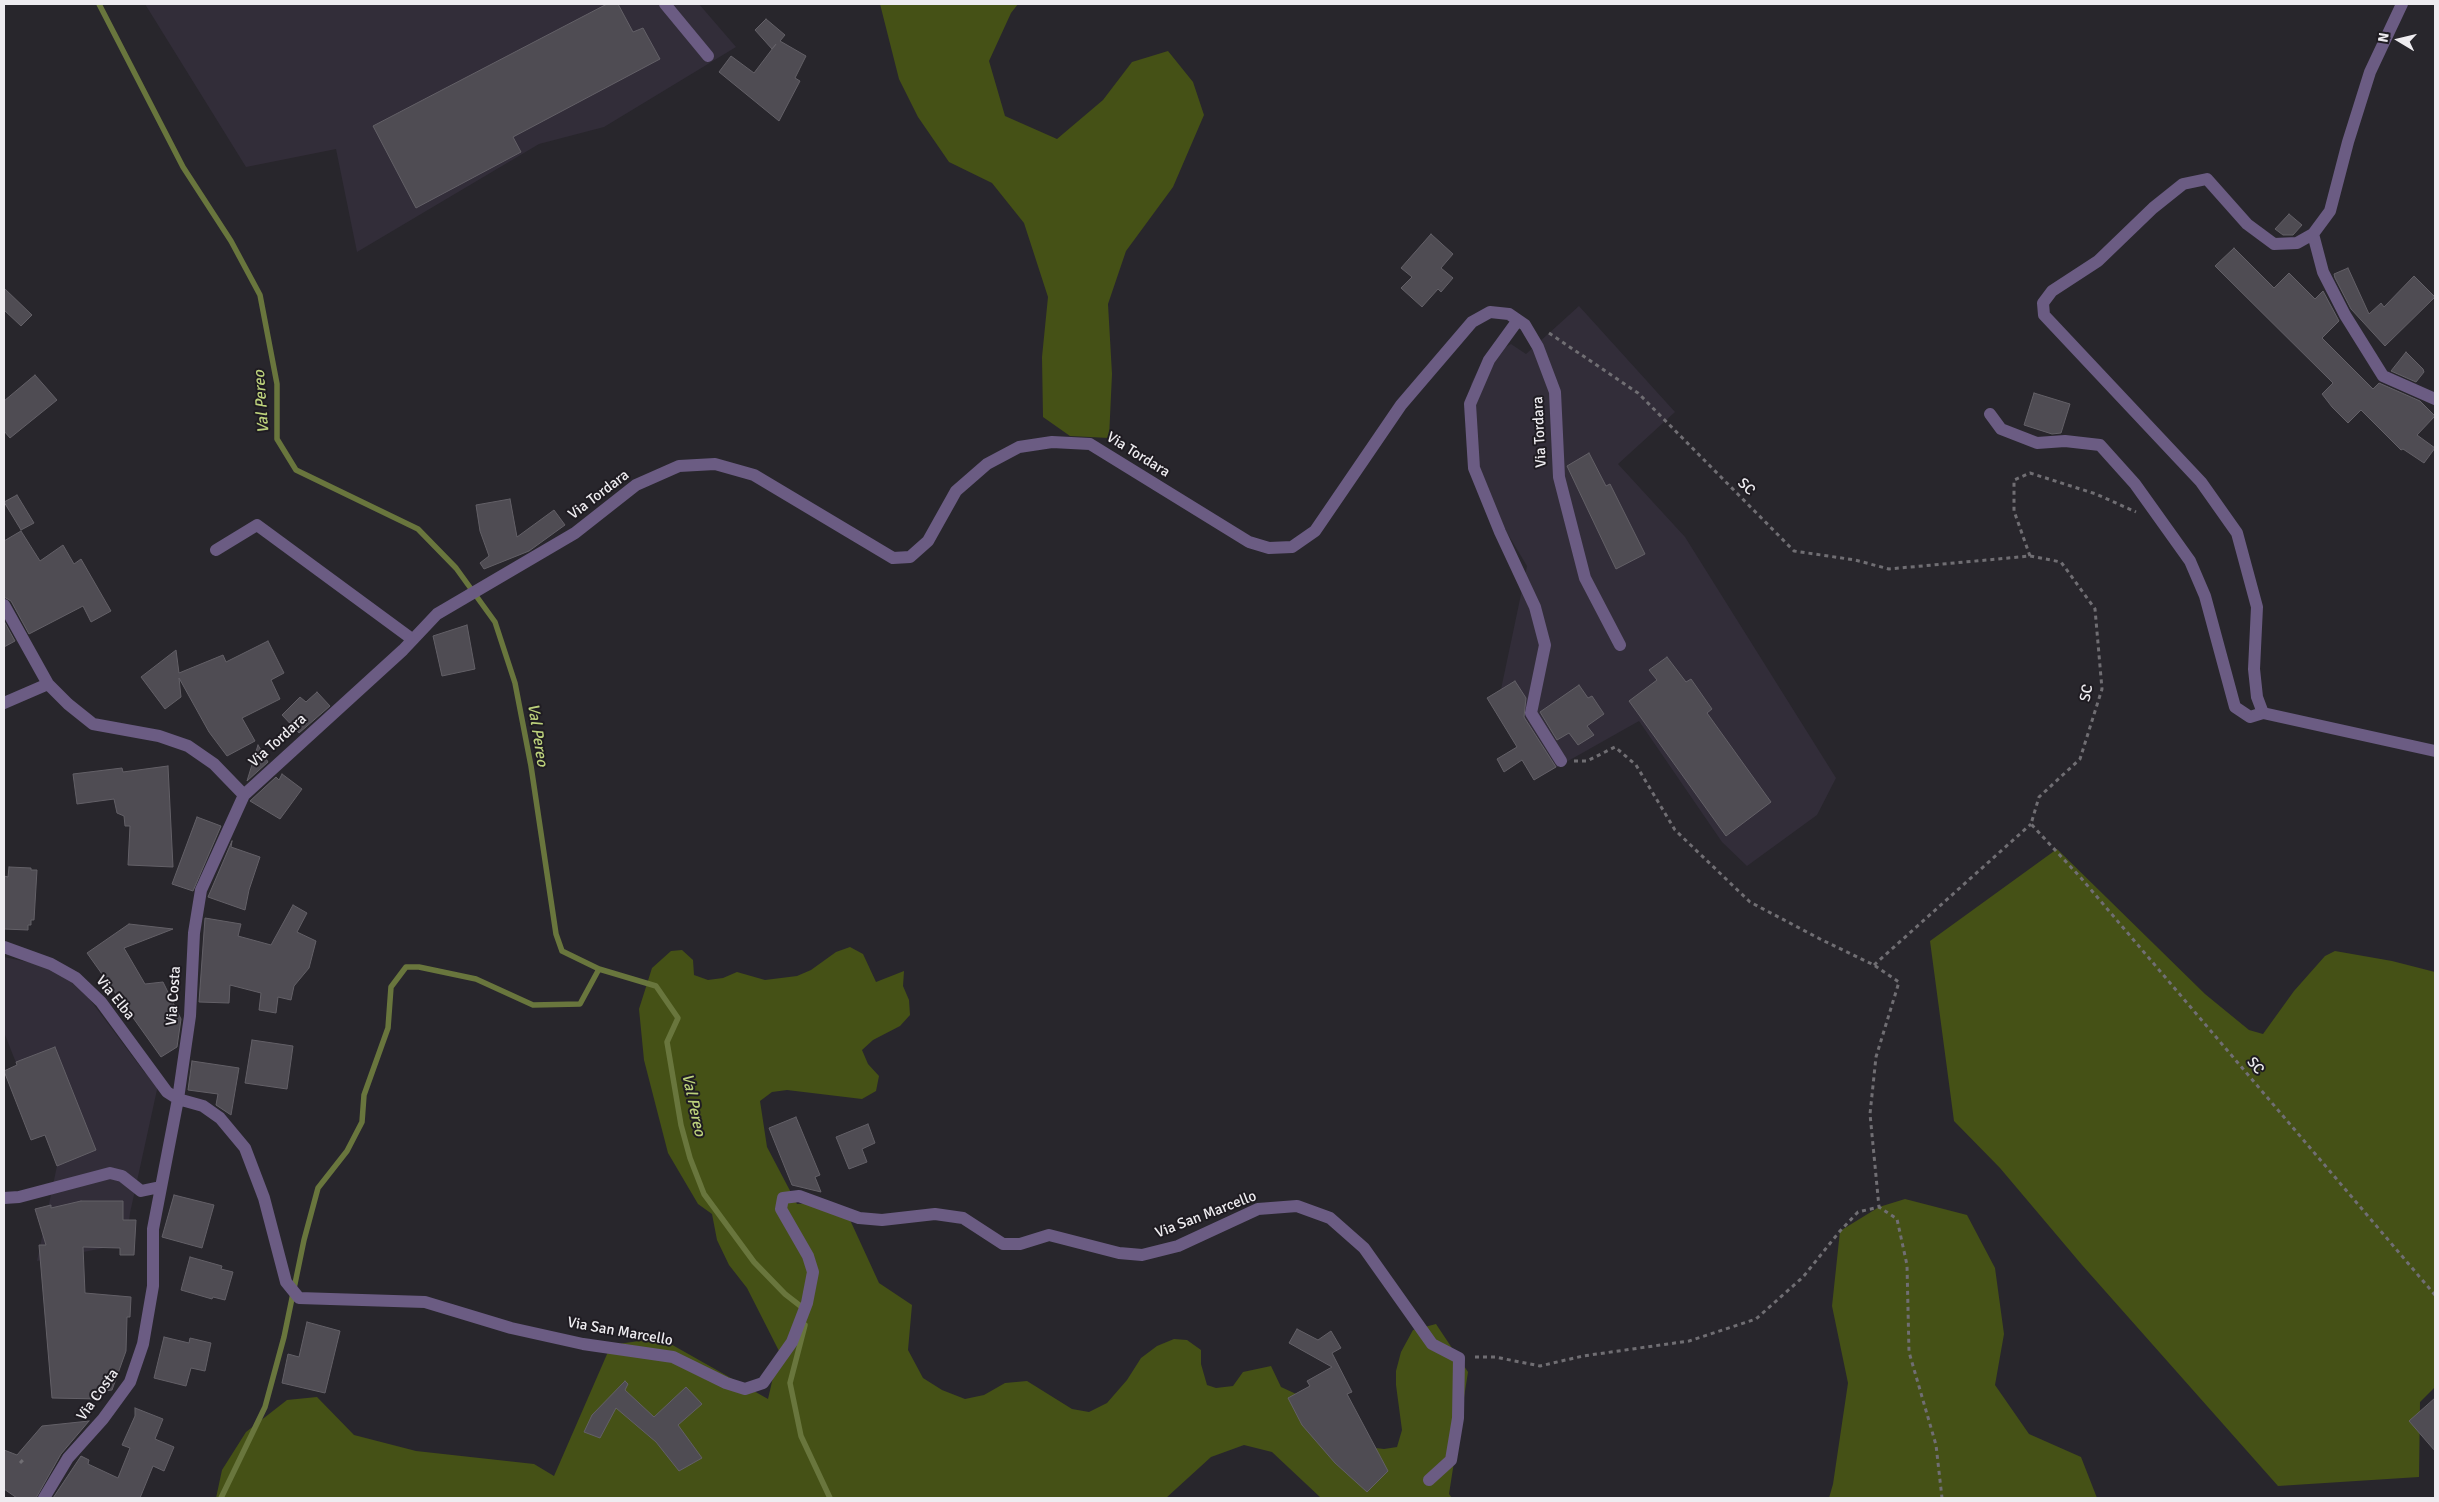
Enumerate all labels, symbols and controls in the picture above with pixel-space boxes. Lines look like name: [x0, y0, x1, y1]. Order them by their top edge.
north arrow: [2374, 15, 2424, 65]
text: N: [2375, 31, 2393, 44]
water label: Val Pereo: [250, 370, 274, 434]
street label: Via Tordara: [1529, 396, 1551, 468]
street label: Via Tordara: [1103, 428, 1173, 482]
street label: Via Tordara: [565, 466, 633, 524]
street label: SC: [1734, 475, 1758, 499]
street label: SC: [2077, 683, 2097, 703]
water label: Val Pereo: [523, 702, 551, 768]
street label: Via Tordara: [245, 710, 311, 772]
street label: Via Costa: [163, 966, 185, 1026]
street label: Via Elba: [92, 972, 138, 1024]
street label: SC: [2243, 1054, 2267, 1078]
water label: Val Pereo: [677, 1072, 709, 1138]
street label: Via San Marcello: [1153, 1187, 1259, 1243]
street label: Via San Marcello: [566, 1314, 674, 1350]
street label: Via Costa: [73, 1366, 123, 1424]

